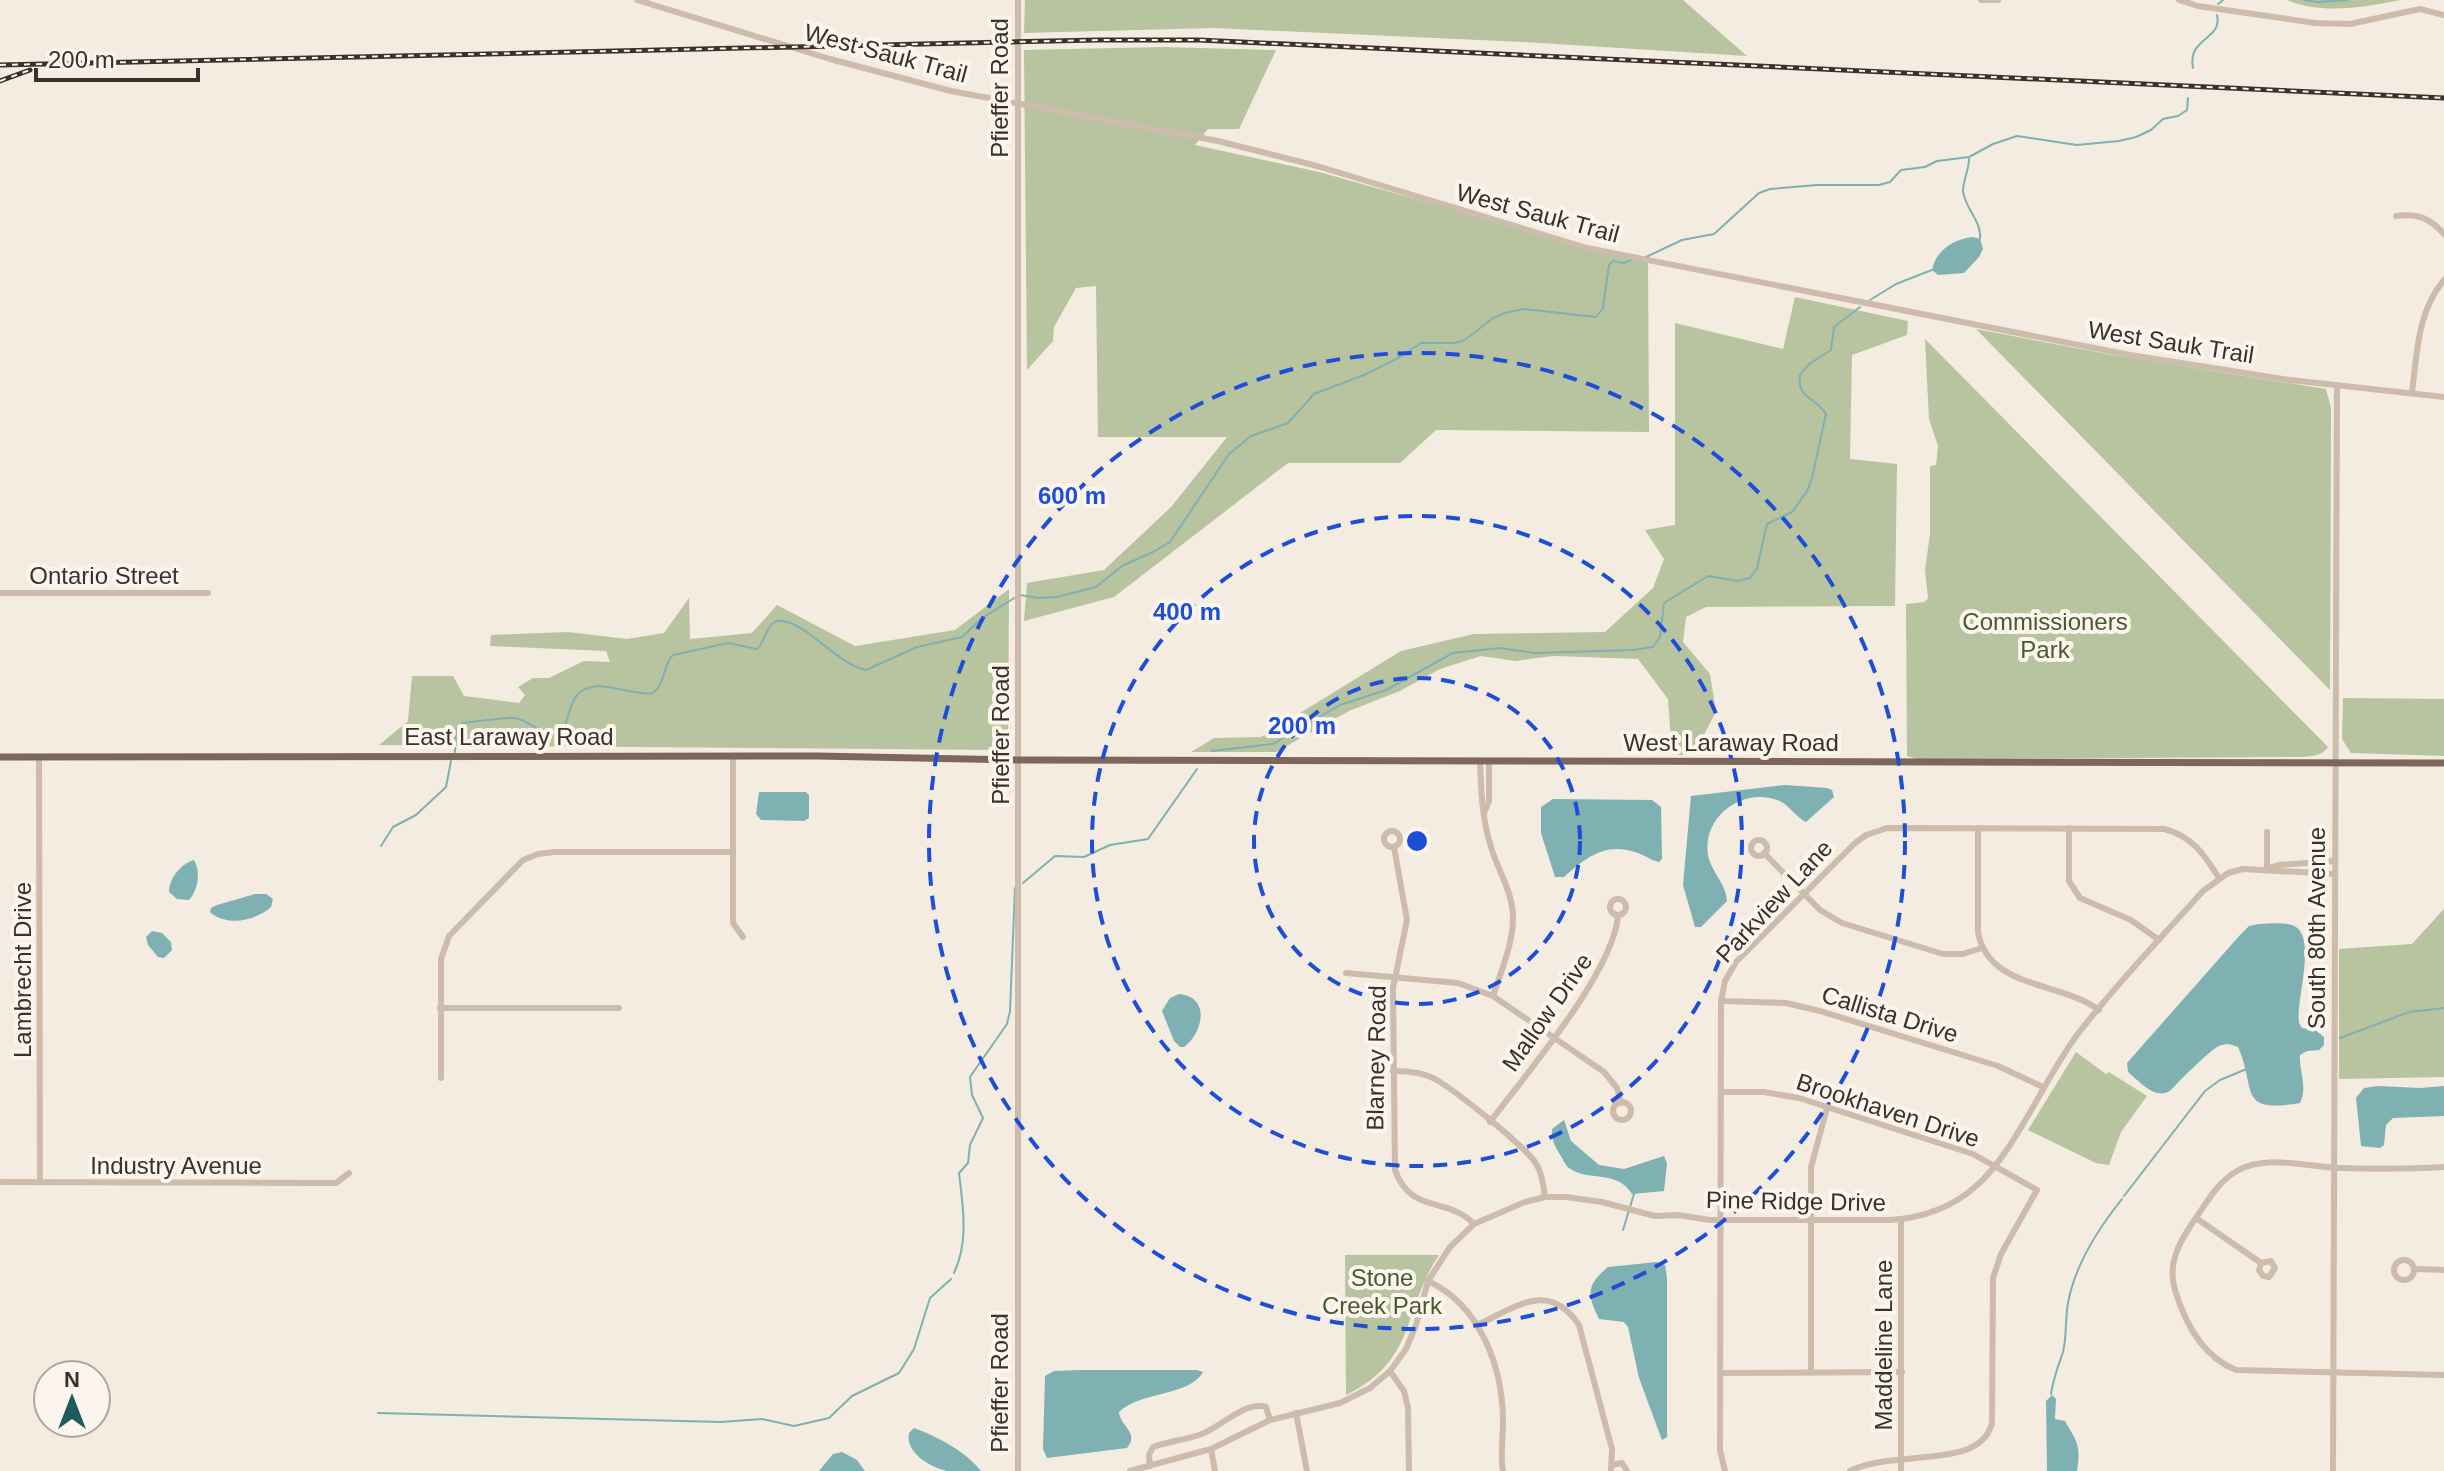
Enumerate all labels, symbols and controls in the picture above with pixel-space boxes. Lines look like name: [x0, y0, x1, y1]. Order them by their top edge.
street label: West Sauk Trail: [802, 18, 970, 88]
street label: Pfieffer Road: [986, 18, 1013, 158]
scale bar: [36, 32, 198, 82]
text: 200 m: [48, 46, 115, 73]
street label: West Sauk Trail: [1454, 178, 1622, 248]
street label: West Sauk Trail: [2086, 316, 2256, 368]
text: 600 m: [1038, 482, 1106, 509]
street label: Ontario Street: [29, 562, 179, 589]
text: 400 m: [1153, 598, 1221, 625]
park label: Commissioners Park: [1962, 608, 2128, 663]
street label: Pfieffer Road: [987, 665, 1014, 805]
text: 200 m: [1268, 712, 1336, 739]
street label: East Laraway Road: [404, 723, 614, 750]
street label: West Laraway Road: [1623, 729, 1839, 756]
centre of rings: [1403, 827, 1431, 855]
street label: South 80th Avenue: [2303, 827, 2330, 1029]
street label: Parkview Lane: [1710, 834, 1838, 968]
street label: Lambrecht Drive: [9, 882, 36, 1058]
street label: Mallow Drive: [1497, 948, 1597, 1076]
street label: Callista Drive: [1818, 980, 1962, 1048]
street label: Blarney Road: [1361, 985, 1391, 1131]
street label: Brookhaven Drive: [1793, 1068, 1983, 1152]
street label: Industry Avenue: [90, 1152, 262, 1179]
street label: Pine Ridge Drive: [1706, 1186, 1886, 1216]
street label: Maddeline Lane: [1870, 1260, 1897, 1430]
park label: Stone Creek Park: [1322, 1264, 1443, 1319]
street label: Pfieffer Road: [986, 1313, 1013, 1453]
north arrow: [32, 1359, 112, 1439]
text: N: [64, 1367, 80, 1392]

